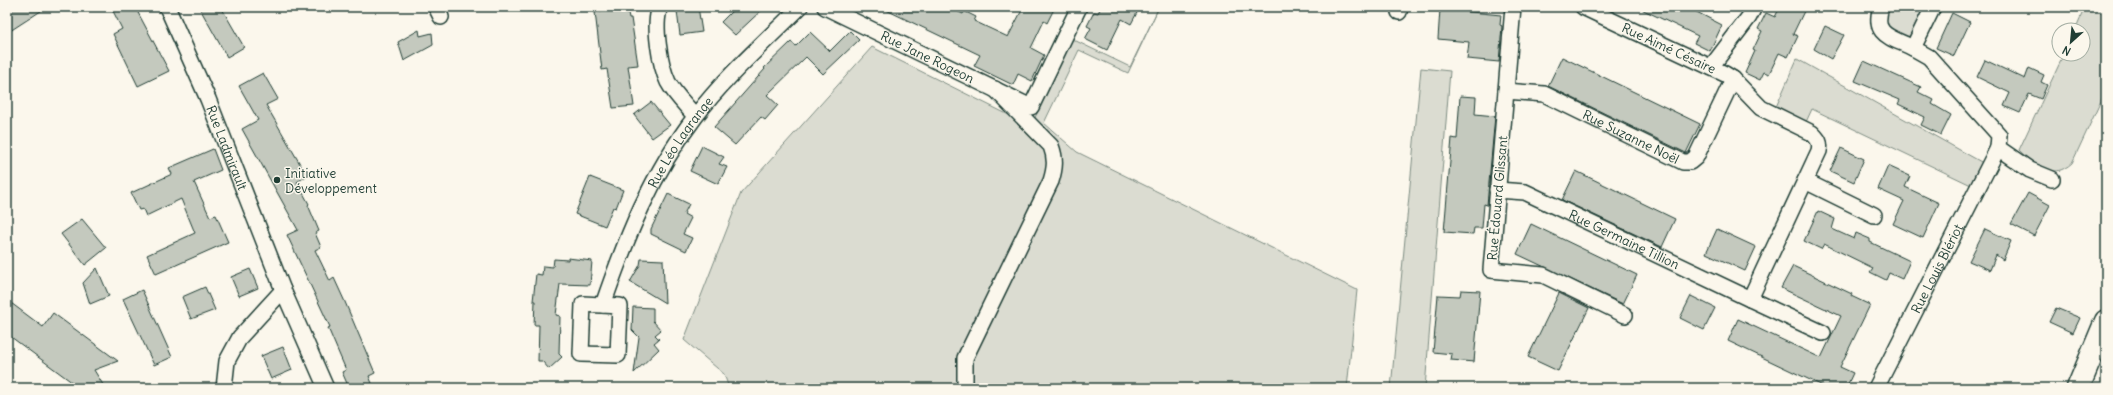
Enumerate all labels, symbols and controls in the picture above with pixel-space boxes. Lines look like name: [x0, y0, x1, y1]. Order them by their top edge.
street label: Rue Aimé Césaire: [1619, 19, 1719, 78]
north arrow: [2051, 22, 2091, 62]
street label: Rue Jane Rogeon: [878, 27, 977, 87]
text: N: [2060, 43, 2073, 59]
street label: Rue Léo Lagrange: [644, 93, 717, 191]
street label: Rue Ladmirault: [202, 103, 251, 193]
street label: Rue Suzanne Noël: [1580, 106, 1682, 168]
street label: Rue Édouard Glissant: [1483, 134, 1511, 261]
place label: Initiative Développement: [285, 165, 377, 197]
marker: Initiative Développement: [272, 175, 282, 185]
street label: Rue Germaine Tillion: [1566, 206, 1682, 273]
street label: Rue Louis Blériot: [1907, 221, 1967, 316]

